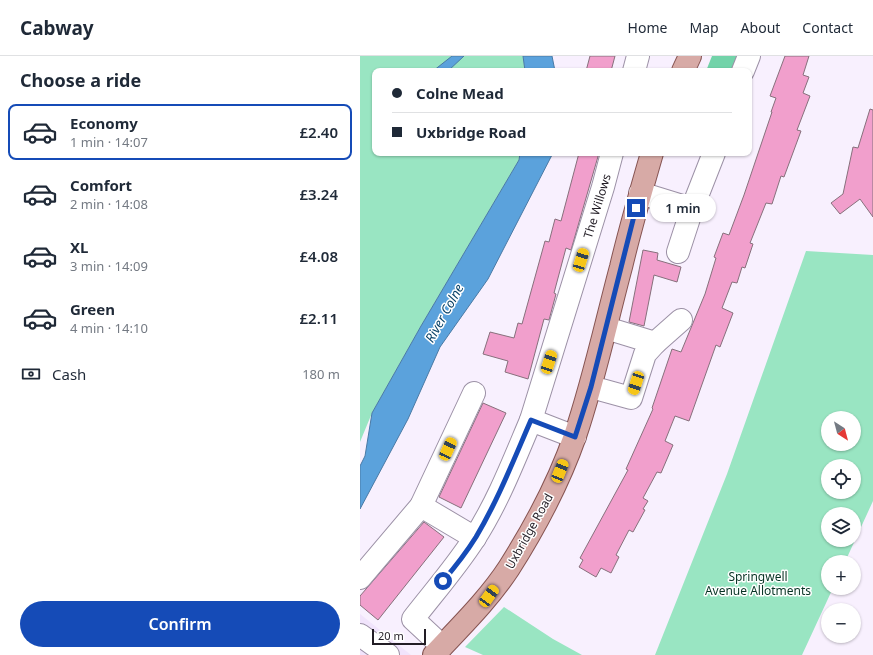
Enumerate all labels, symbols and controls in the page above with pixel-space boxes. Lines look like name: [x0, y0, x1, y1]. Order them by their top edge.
text: Cabway: [20, 15, 94, 41]
text: Home: [628, 18, 667, 37]
text: Map: [689, 18, 719, 37]
text: About: [741, 18, 780, 37]
text: Contact: [802, 18, 853, 37]
text: Choose a ride: [20, 68, 141, 92]
text: Colne Mead: [416, 83, 504, 103]
text: Economy: [70, 113, 138, 133]
icon: car: [22, 114, 58, 150]
text: £2.40: [300, 122, 338, 142]
text: Uxbridge Road: [416, 122, 526, 142]
text: 1 min · 14:07: [70, 133, 148, 151]
street label: The Willows: [579, 171, 615, 240]
text: Comfort: [70, 175, 132, 195]
icon: car: [22, 176, 58, 212]
text: £3.24: [300, 184, 338, 204]
callout: 1 min: [650, 194, 716, 222]
text: 2 min · 14:08: [70, 195, 148, 213]
route end: [627, 199, 645, 217]
text: 1 min: [665, 199, 701, 217]
text: XL: [70, 237, 88, 257]
icon: car: [22, 238, 58, 274]
text: £4.08: [300, 246, 338, 266]
car: [572, 247, 590, 273]
text: 3 min · 14:09: [70, 257, 148, 275]
water label: River Colne: [421, 280, 468, 345]
text: Green: [70, 299, 115, 319]
icon: car: [22, 300, 58, 336]
text: £2.11: [300, 308, 338, 328]
text: 4 min · 14:10: [70, 319, 148, 337]
car: [540, 349, 558, 375]
icon: cash: [20, 363, 42, 385]
text: Cash: [52, 364, 86, 384]
text: 180 m: [302, 365, 340, 383]
car: [627, 370, 645, 396]
north arrow: [821, 411, 861, 451]
map controls: [821, 411, 861, 643]
car: [437, 436, 459, 462]
car: [550, 458, 570, 484]
button: locate: [821, 459, 861, 499]
street label: Uxbridge Road: [501, 490, 557, 572]
button: layers: [821, 507, 861, 547]
button: +: [821, 555, 861, 595]
park label: Springwell Avenue Allotments: [705, 568, 811, 599]
route start: [434, 572, 452, 590]
car: [477, 583, 501, 609]
button: Confirm: [20, 601, 340, 647]
button: −: [821, 603, 861, 643]
scale bar: [372, 627, 426, 646]
text: 20 m: [378, 628, 404, 643]

